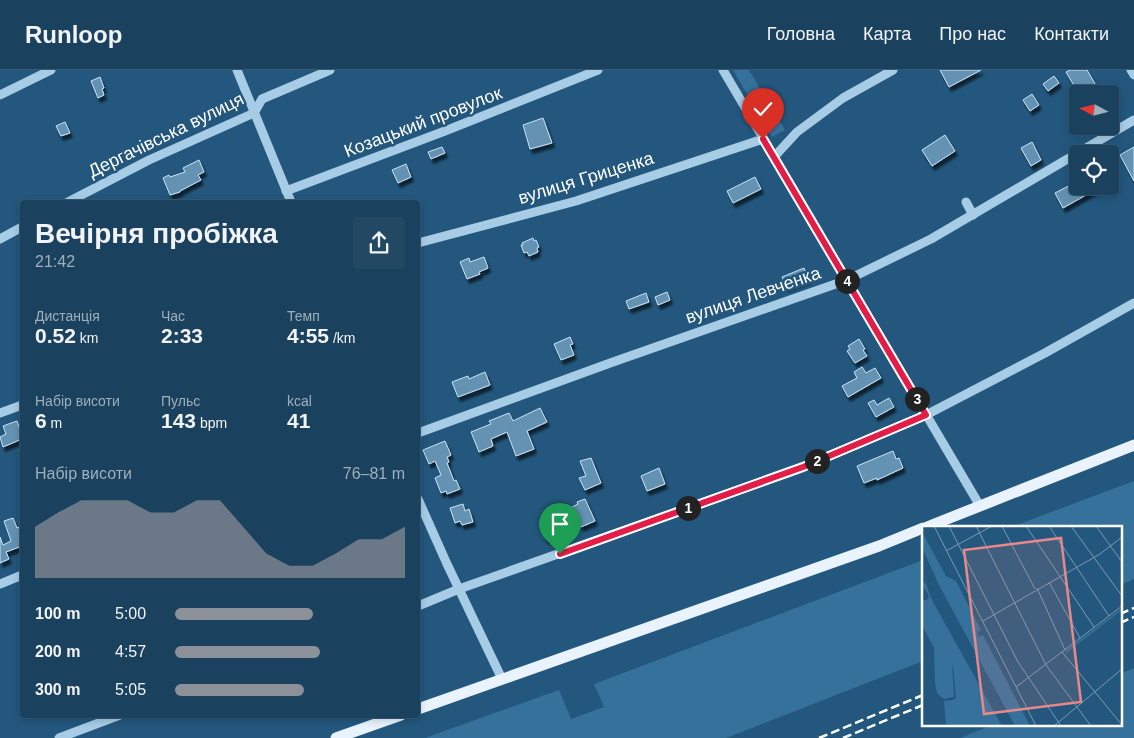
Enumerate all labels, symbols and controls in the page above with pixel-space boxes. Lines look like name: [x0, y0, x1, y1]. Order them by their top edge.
text: Runloop: [25, 21, 122, 48]
text: Головна: [767, 24, 835, 44]
text: Карта: [863, 24, 911, 44]
text: Про нас: [939, 24, 1006, 44]
text: Контакти: [1034, 24, 1109, 44]
street label: Козацький провулок: [341, 83, 505, 161]
north arrow: [1069, 85, 1119, 135]
map controls: [1069, 85, 1119, 195]
pin: [742, 88, 784, 139]
street label: Дергачівська вулиця: [85, 89, 247, 181]
icon: check: [749, 95, 777, 123]
button: locate: [1069, 145, 1119, 195]
street label: вулиця Гриценка: [516, 148, 657, 208]
button: share: [353, 217, 405, 269]
text: Вечірня пробіжка: [35, 218, 278, 249]
text: 21:42: [35, 253, 75, 270]
street label: вулиця Левченка: [683, 262, 824, 328]
pin: 4: [834, 268, 860, 294]
text: 4: [844, 273, 851, 289]
text: Дистанція: [35, 308, 100, 324]
text: Час: [161, 308, 185, 324]
text: Темп: [287, 308, 320, 324]
text: 0.52: [35, 324, 76, 347]
text: 2:33: [161, 324, 203, 347]
text: 4:55: [287, 324, 329, 347]
text: km: [76, 330, 98, 346]
text: /km: [329, 330, 355, 346]
pin: 3: [904, 386, 930, 412]
text: 3: [914, 391, 921, 407]
text: Набір висоти: [35, 393, 120, 409]
text: Пульс: [161, 393, 200, 409]
text: kcal: [287, 393, 312, 409]
text: 6: [35, 409, 47, 432]
text: 143: [161, 409, 196, 432]
text: 41: [287, 409, 310, 432]
text: m: [47, 415, 62, 431]
text: bpm: [196, 415, 227, 431]
pin: 2: [804, 448, 830, 474]
text: 2: [814, 453, 821, 469]
text: Набір висоти: [35, 465, 132, 482]
text: 76–81 m: [343, 465, 405, 482]
pin: 1: [676, 496, 700, 520]
text: 1: [685, 500, 692, 516]
pin: [539, 503, 581, 554]
icon: arrive: [546, 510, 574, 538]
inset map: [922, 526, 1122, 726]
text: 100 m: [35, 605, 80, 622]
text: 5:00: [115, 605, 146, 622]
text: 200 m: [35, 643, 80, 660]
text: 4:57: [115, 643, 146, 660]
text: 300 m: [35, 681, 80, 698]
text: 5:05: [115, 681, 146, 698]

